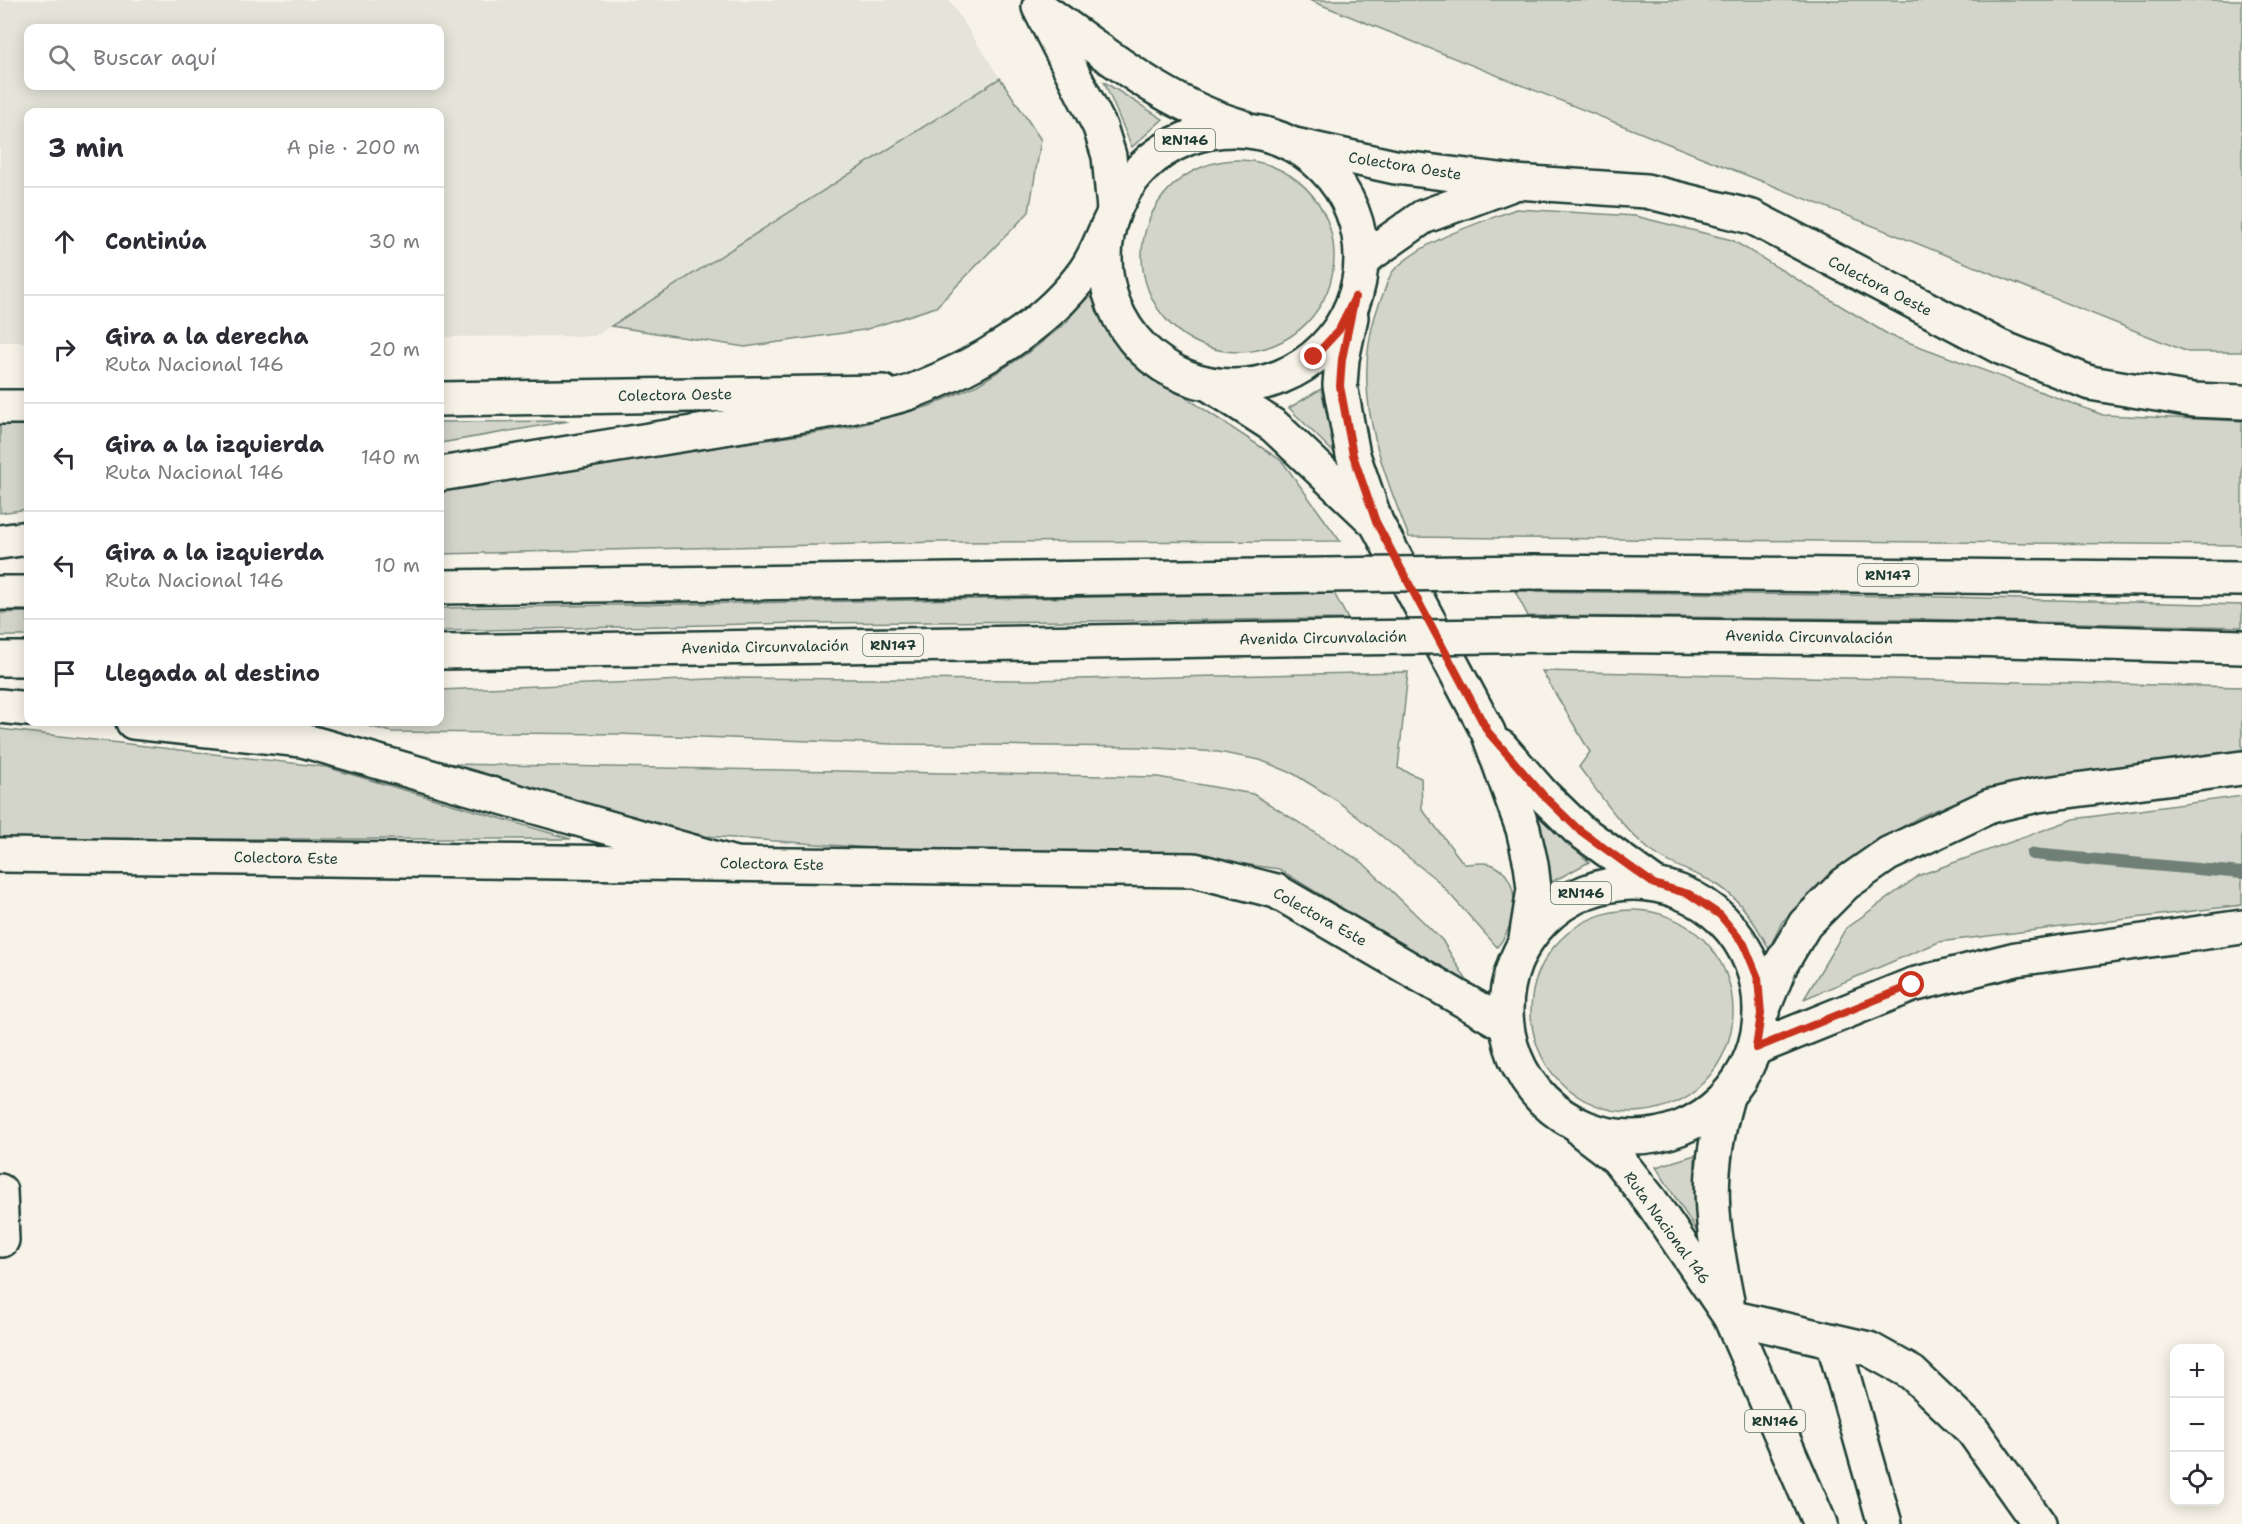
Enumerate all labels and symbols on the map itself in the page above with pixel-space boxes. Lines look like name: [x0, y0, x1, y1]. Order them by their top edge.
road number: RN146: [1155, 129, 1215, 151]
street label: Colectora Oeste: [1347, 147, 1463, 185]
street label: Colectora Oeste: [1825, 251, 1935, 321]
route end: [1300, 343, 1326, 369]
street label: Colectora Oeste: [618, 384, 732, 406]
road number: RN147: [1858, 564, 1918, 586]
street label: Avenida Circunvalación: [1725, 626, 1893, 648]
street label: Avenida Circunvalación: [1239, 627, 1407, 649]
road number: RN147: [863, 634, 923, 656]
street label: Avenida Circunvalación: [681, 636, 849, 658]
street label: Colectora Este: [234, 847, 338, 869]
street label: Colectora Este: [720, 853, 824, 875]
road number: RN146: [1551, 882, 1611, 904]
street label: Colectora Este: [1270, 883, 1370, 951]
route start: [1898, 971, 1924, 997]
street label: Ruta Nacional 146: [1619, 1168, 1715, 1288]
road number: RN146: [1745, 1410, 1805, 1432]

